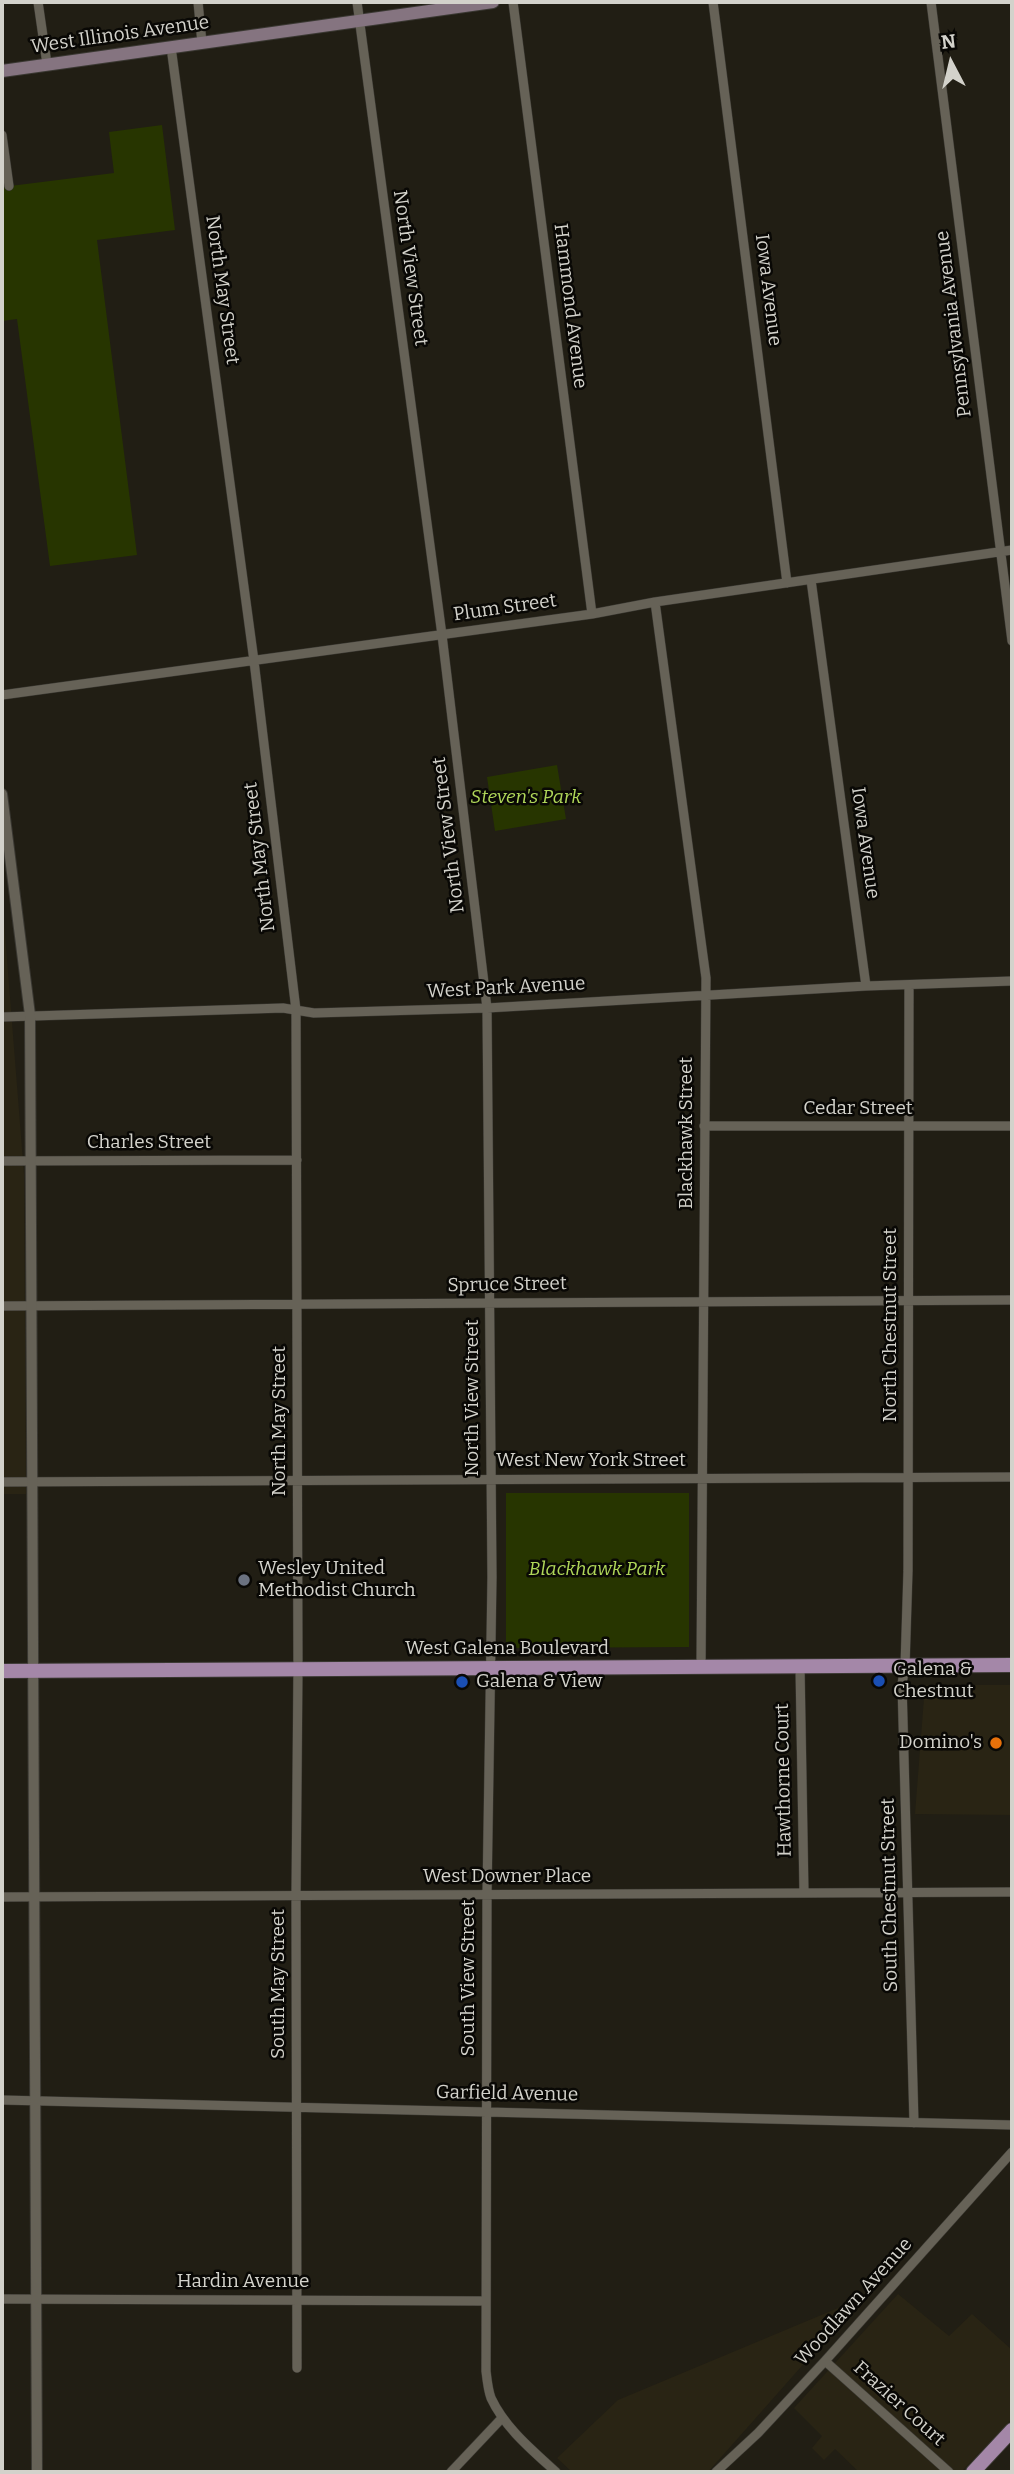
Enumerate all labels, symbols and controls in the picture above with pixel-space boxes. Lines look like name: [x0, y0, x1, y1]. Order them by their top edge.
street label: West Illinois Avenue: [29, 11, 211, 59]
north arrow: [916, 28, 986, 98]
text: N: [940, 29, 957, 54]
street label: North View Street: [388, 189, 432, 347]
street label: North May Street: [200, 214, 244, 366]
street label: Hammond Avenue: [549, 222, 591, 390]
street label: Pennsylvania Avenue: [931, 230, 977, 418]
street label: Iowa Avenue: [750, 233, 786, 347]
street label: Plum Street: [452, 589, 558, 627]
street label: North View Street: [428, 756, 470, 914]
street label: North May Street: [240, 781, 280, 933]
street label: Iowa Avenue: [846, 786, 884, 900]
park label: Steven's Park: [470, 787, 582, 809]
street label: West Park Avenue: [426, 972, 586, 1004]
street label: Blackhawk Street: [676, 1057, 698, 1209]
street label: Cedar Street: [803, 1098, 913, 1120]
street label: Charles Street: [87, 1132, 211, 1154]
street label: North Chestnut Street: [880, 1228, 902, 1422]
street label: Spruce Street: [447, 1273, 567, 1297]
street label: North View Street: [462, 1319, 484, 1477]
street label: North May Street: [269, 1346, 291, 1496]
street label: West New York Street: [496, 1450, 686, 1472]
place label: Wesley United Methodist Church: [258, 1558, 416, 1602]
park label: Blackhawk Park: [529, 1559, 665, 1581]
marker: Wesley United Methodist Church: [236, 1572, 252, 1588]
street label: West Galena Boulevard: [405, 1638, 609, 1660]
place label: Galena & Chestnut: [893, 1659, 974, 1703]
place label: Galena & View: [476, 1671, 602, 1693]
marker: Galena & Chestnut: [871, 1673, 887, 1689]
marker: Galena & View: [454, 1674, 470, 1690]
street label: Hawthorne Court: [771, 1703, 797, 1857]
place label: Domino's: [899, 1732, 982, 1754]
marker: Domino's: [988, 1735, 1004, 1751]
street label: South Chestnut Street: [877, 1798, 903, 1992]
street label: West Downer Place: [423, 1866, 591, 1888]
street label: South View Street: [458, 1900, 480, 2056]
street label: South May Street: [268, 1909, 290, 2059]
street label: Garfield Avenue: [436, 2081, 578, 2107]
street label: Woodlawn Avenue: [791, 2233, 917, 2371]
street label: Hardin Avenue: [177, 2271, 309, 2293]
street label: Frazier Court: [848, 2357, 950, 2451]

